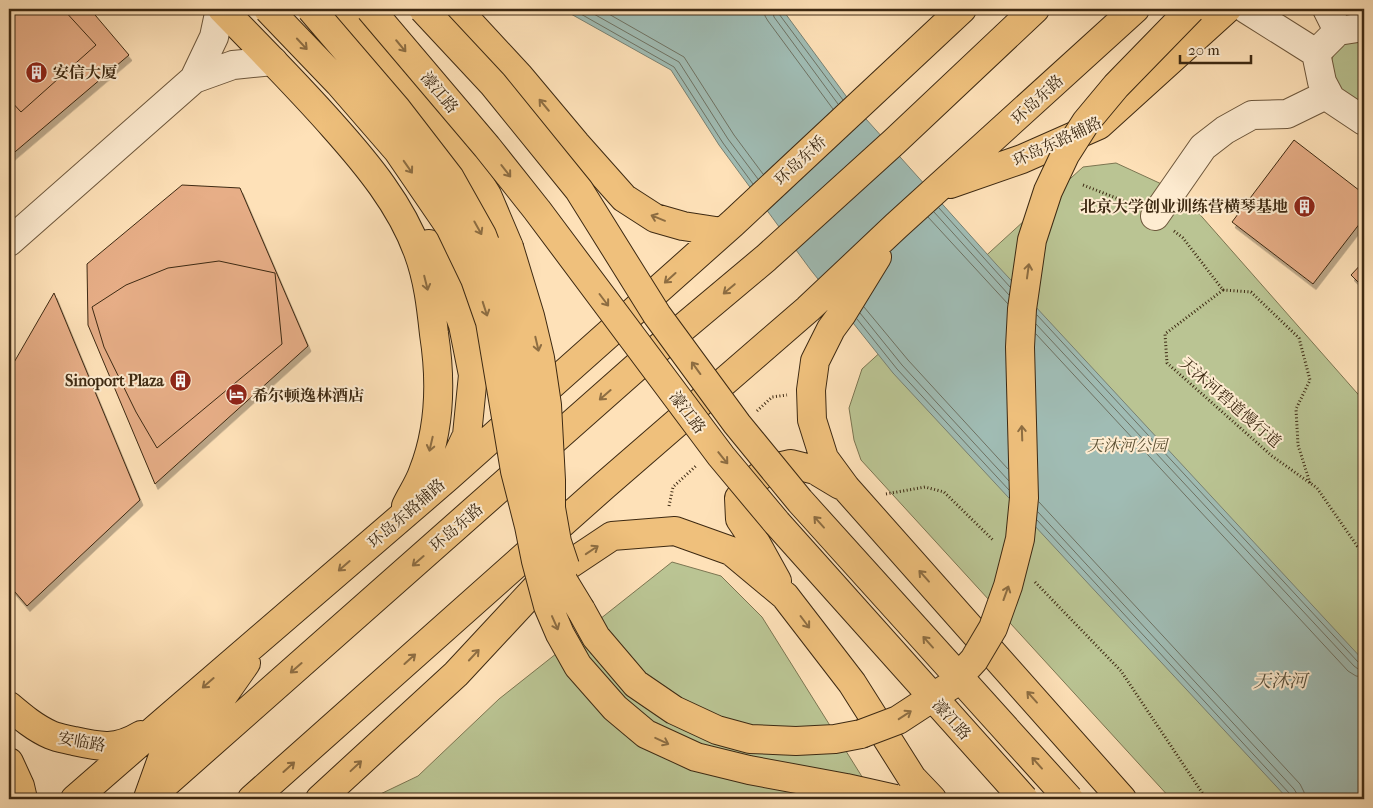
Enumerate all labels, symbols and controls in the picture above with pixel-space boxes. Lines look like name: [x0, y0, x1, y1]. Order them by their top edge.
scale bar: [1180, 32, 1252, 64]
one-way arrow: [296, 38, 308, 51]
one-way arrow: [396, 39, 407, 52]
text: 20 m: [1188, 41, 1220, 59]
building icon: 安信大厦: [25, 60, 49, 84]
place label: 安信大厦: [53, 63, 117, 82]
street label: 濠江路: [417, 68, 462, 117]
street label: 环岛东路: [1007, 71, 1067, 128]
one-way arrow: [538, 98, 549, 111]
street label: 环岛东路辅路: [1010, 113, 1105, 170]
street label: 环岛东桥: [770, 132, 830, 189]
one-way arrow: [403, 160, 413, 174]
one-way arrow: [500, 164, 511, 177]
building icon: 北京大学创业训练营横琴基地: [1292, 194, 1316, 218]
place label: 北京大学创业训练营横琴基地: [1080, 197, 1288, 216]
one-way arrow: [651, 213, 666, 222]
one-way arrow: [474, 220, 483, 235]
one-way arrow: [1023, 263, 1033, 279]
one-way arrow: [663, 272, 676, 284]
one-way arrow: [422, 274, 431, 290]
one-way arrow: [722, 284, 735, 295]
one-way arrow: [599, 293, 609, 307]
one-way arrow: [481, 301, 490, 316]
one-way arrow: [533, 336, 542, 352]
street label: 天沐河碧道慢行道: [1176, 353, 1285, 452]
one-way arrow: [690, 362, 701, 375]
building icon: Sinoport Plaza: [168, 368, 192, 392]
place label: Sinoport Plaza: [65, 371, 165, 391]
hotel icon: 希尔顿逸林酒店: [224, 383, 248, 407]
place label: 希尔顿逸林酒店: [252, 386, 364, 405]
street label: 濠江路: [666, 387, 710, 437]
one-way arrow: [599, 389, 612, 401]
one-way arrow: [1018, 425, 1027, 441]
one-way arrow: [426, 435, 435, 451]
park label: 天沐河公园: [1087, 436, 1170, 455]
one-way arrow: [717, 451, 728, 464]
street label: 环岛东路辅路: [364, 475, 449, 552]
street label: 环岛东路: [426, 499, 487, 556]
one-way arrow: [813, 515, 825, 528]
one-way arrow: [584, 545, 598, 555]
one-way arrow: [412, 555, 425, 566]
one-way arrow: [338, 560, 351, 572]
one-way arrow: [918, 569, 930, 582]
one-way arrow: [1002, 586, 1011, 602]
one-way arrow: [551, 615, 561, 630]
one-way arrow: [800, 615, 810, 629]
one-way arrow: [922, 636, 934, 649]
one-way arrow: [468, 648, 480, 661]
one-way arrow: [404, 653, 417, 664]
one-way arrow: [290, 663, 303, 674]
water label: 天沐河: [1253, 671, 1310, 692]
one-way arrow: [202, 678, 215, 689]
one-way arrow: [1026, 691, 1037, 704]
street label: 濠江路: [929, 695, 975, 744]
one-way arrow: [898, 710, 912, 720]
street label: 安临路: [57, 728, 107, 755]
one-way arrow: [654, 737, 669, 746]
one-way arrow: [1031, 757, 1043, 770]
one-way arrow: [350, 760, 363, 772]
one-way arrow: [282, 761, 295, 773]

